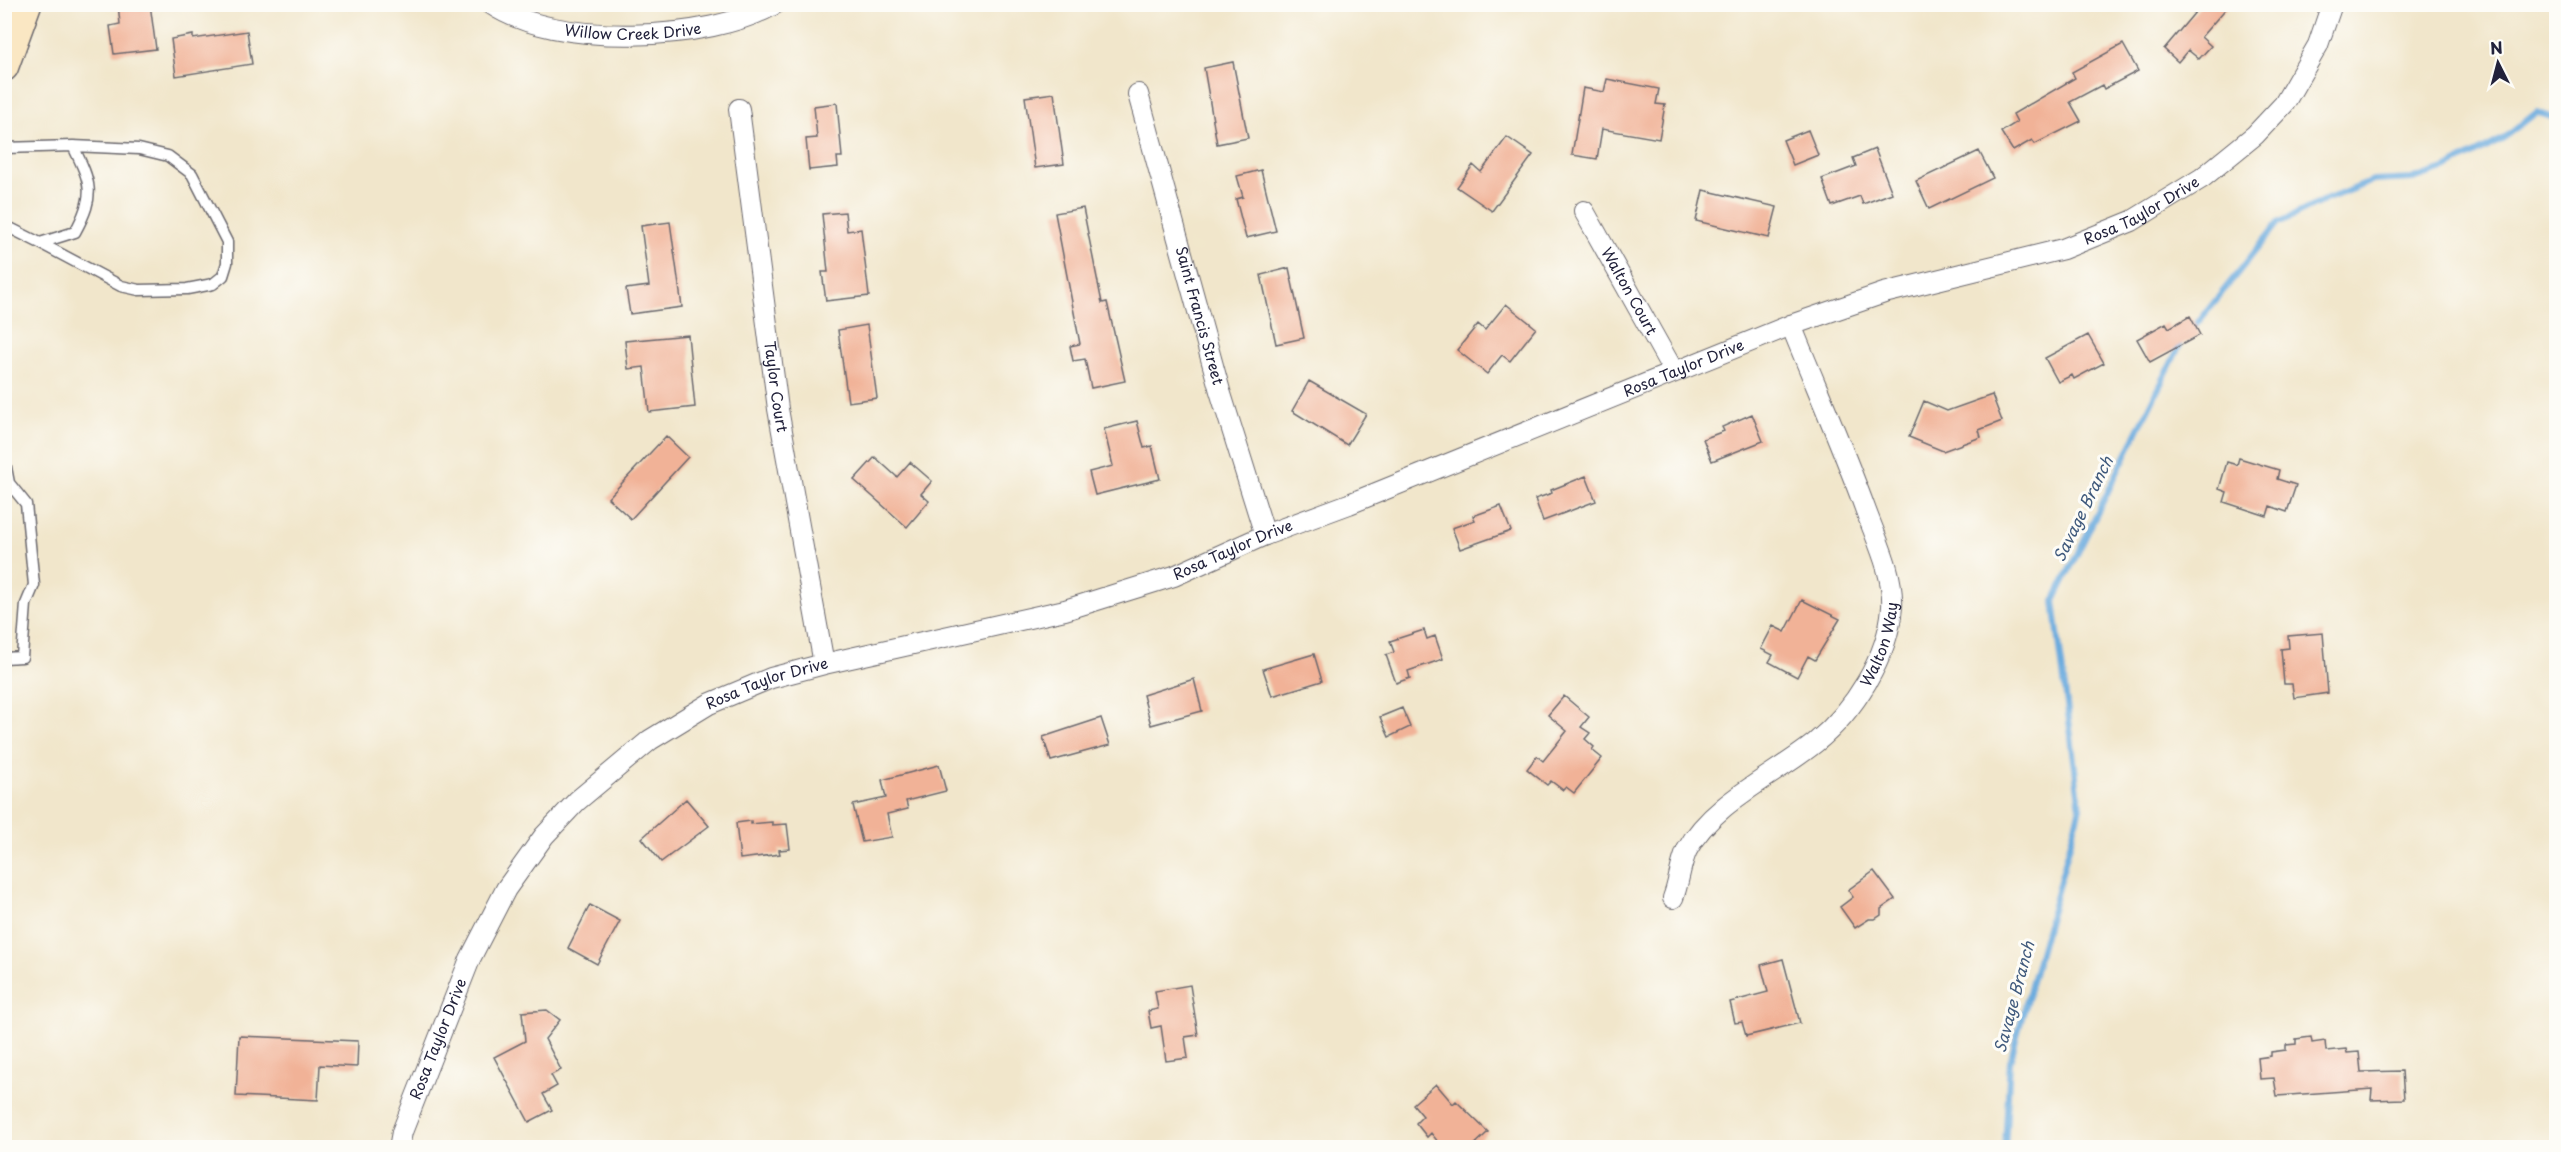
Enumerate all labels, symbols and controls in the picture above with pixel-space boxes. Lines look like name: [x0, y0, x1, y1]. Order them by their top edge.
street label: Willow Creek Drive: [563, 16, 703, 45]
north arrow: [2468, 33, 2528, 93]
text: N: [2489, 34, 2504, 60]
street label: Rosa Taylor Drive: [2080, 169, 2203, 250]
street label: Walton Court: [1596, 242, 1664, 339]
street label: Saint Francis Street: [1171, 243, 1231, 387]
street label: Rosa Taylor Drive: [1619, 332, 1747, 402]
street label: Taylor Court: [759, 339, 795, 434]
water label: Savage Branch: [2046, 451, 2118, 565]
street label: Rosa Taylor Drive: [1169, 513, 1296, 585]
street label: Walton Way: [1853, 601, 1902, 691]
street label: Rosa Taylor Drive: [701, 650, 830, 714]
water label: Savage Branch: [1987, 938, 2040, 1055]
street label: Rosa Taylor Drive: [403, 975, 471, 1103]

